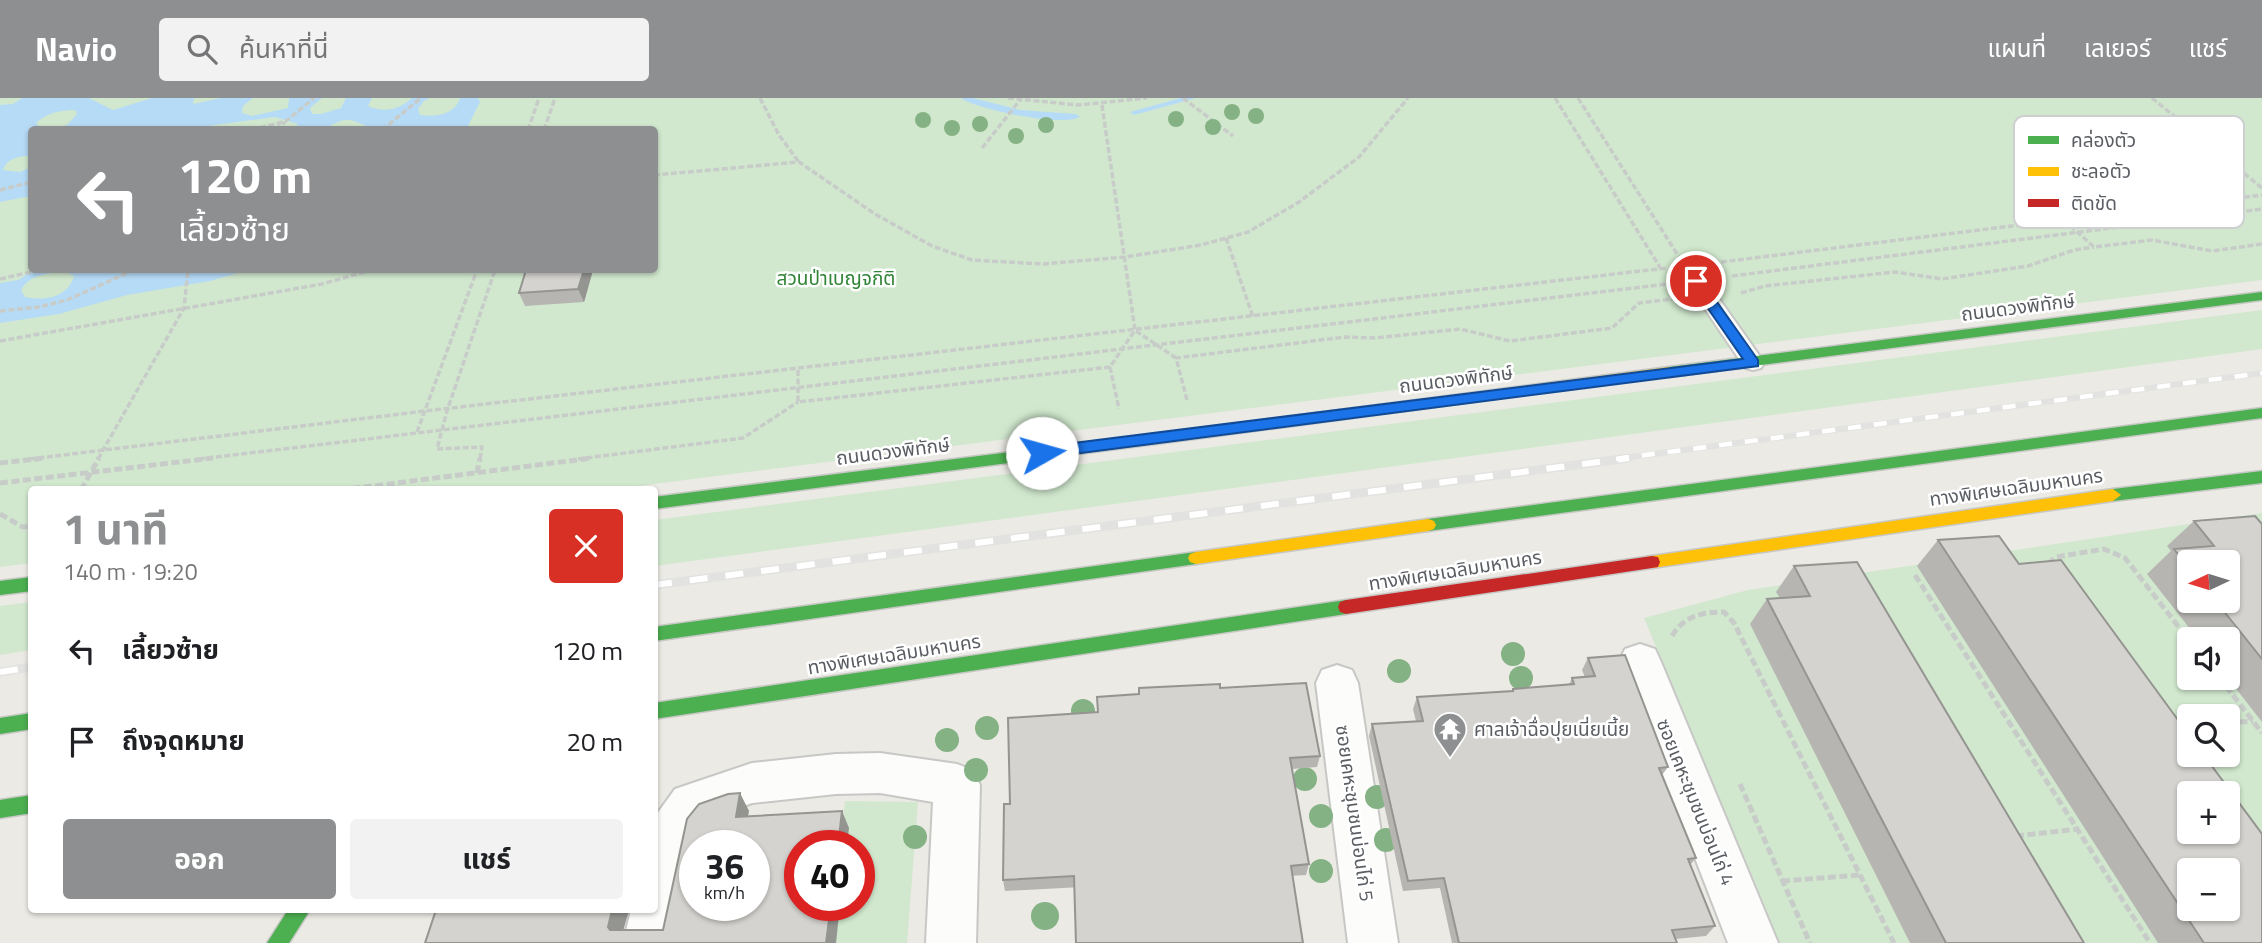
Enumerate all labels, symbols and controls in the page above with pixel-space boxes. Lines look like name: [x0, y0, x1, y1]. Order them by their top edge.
search box: [159, 18, 649, 81]
text: Navio: [35, 24, 117, 74]
text: ค้นหาที่นี่: [239, 29, 329, 68]
icon: search: [183, 30, 221, 68]
text: แผนที่: [1988, 30, 2046, 66]
text: เลเยอร์: [2084, 30, 2151, 66]
text: แชร์: [2189, 30, 2227, 66]
legend: [2014, 116, 2244, 228]
text: คล่องตัว: [2071, 125, 2136, 154]
text: 120 m: [178, 137, 312, 212]
icon: left: [63, 154, 154, 245]
text: ชะลอตัว: [2071, 156, 2131, 185]
text: ติดขัด: [2071, 188, 2117, 217]
text: เลี้ยวซ้าย: [178, 205, 290, 253]
pin: [1666, 251, 1726, 311]
icon: arrive: [1677, 262, 1715, 300]
park label: สวนป่าเบญจกิติ: [777, 263, 895, 292]
street label: ถนนดวงพิทักษ์: [1959, 285, 2076, 328]
street label: ถนนดวงพิทักษ์: [1397, 357, 1514, 400]
position arrow: [1005, 416, 1079, 490]
street label: ถนนดวงพิทักษ์: [834, 429, 951, 472]
street label: ทางพิเศษเฉลิมมหานคร: [1927, 460, 2104, 513]
text: 1 นาที: [63, 496, 168, 560]
button: close: [549, 509, 623, 583]
street label: ทางพิเศษเฉลิมมหานคร: [1366, 542, 1543, 597]
north arrow: [2177, 550, 2240, 612]
map controls: [2177, 550, 2240, 921]
text: 140 m · 19:20: [63, 554, 198, 589]
street label: ทางพิเศษเฉลิมมหานคร: [805, 626, 982, 681]
button: sound: [2177, 627, 2240, 690]
text: เลี้ยวซ้าย: [122, 630, 219, 669]
text: 120 m: [552, 631, 623, 670]
icon: left: [63, 632, 101, 670]
button: search: [2177, 704, 2240, 767]
temple icon: ศาลเจ้าฉื่อปุยเนี่ยเนี้ย: [1431, 710, 1469, 759]
place label: ศาลเจ้าฉื่อปุยเนี่ยเนี้ย: [1474, 714, 1629, 743]
street label: ซอยเคหะชุมชนบ่อนไก่ 4: [1650, 714, 1743, 890]
text: ถึงจุดหมาย: [122, 721, 245, 760]
text: 20 m: [566, 722, 623, 761]
icon: arrive: [63, 723, 101, 761]
street label: ซอยเคหะชุมชนบ่อนไก่ 5: [1329, 723, 1382, 903]
button: +: [2177, 781, 2240, 844]
button: ออก: [63, 819, 336, 899]
button: แชร์: [350, 819, 623, 899]
speed limit sign: 40: [784, 830, 875, 921]
text: 36: [705, 839, 744, 893]
button: −: [2177, 858, 2240, 921]
text: km/h: [704, 879, 745, 906]

